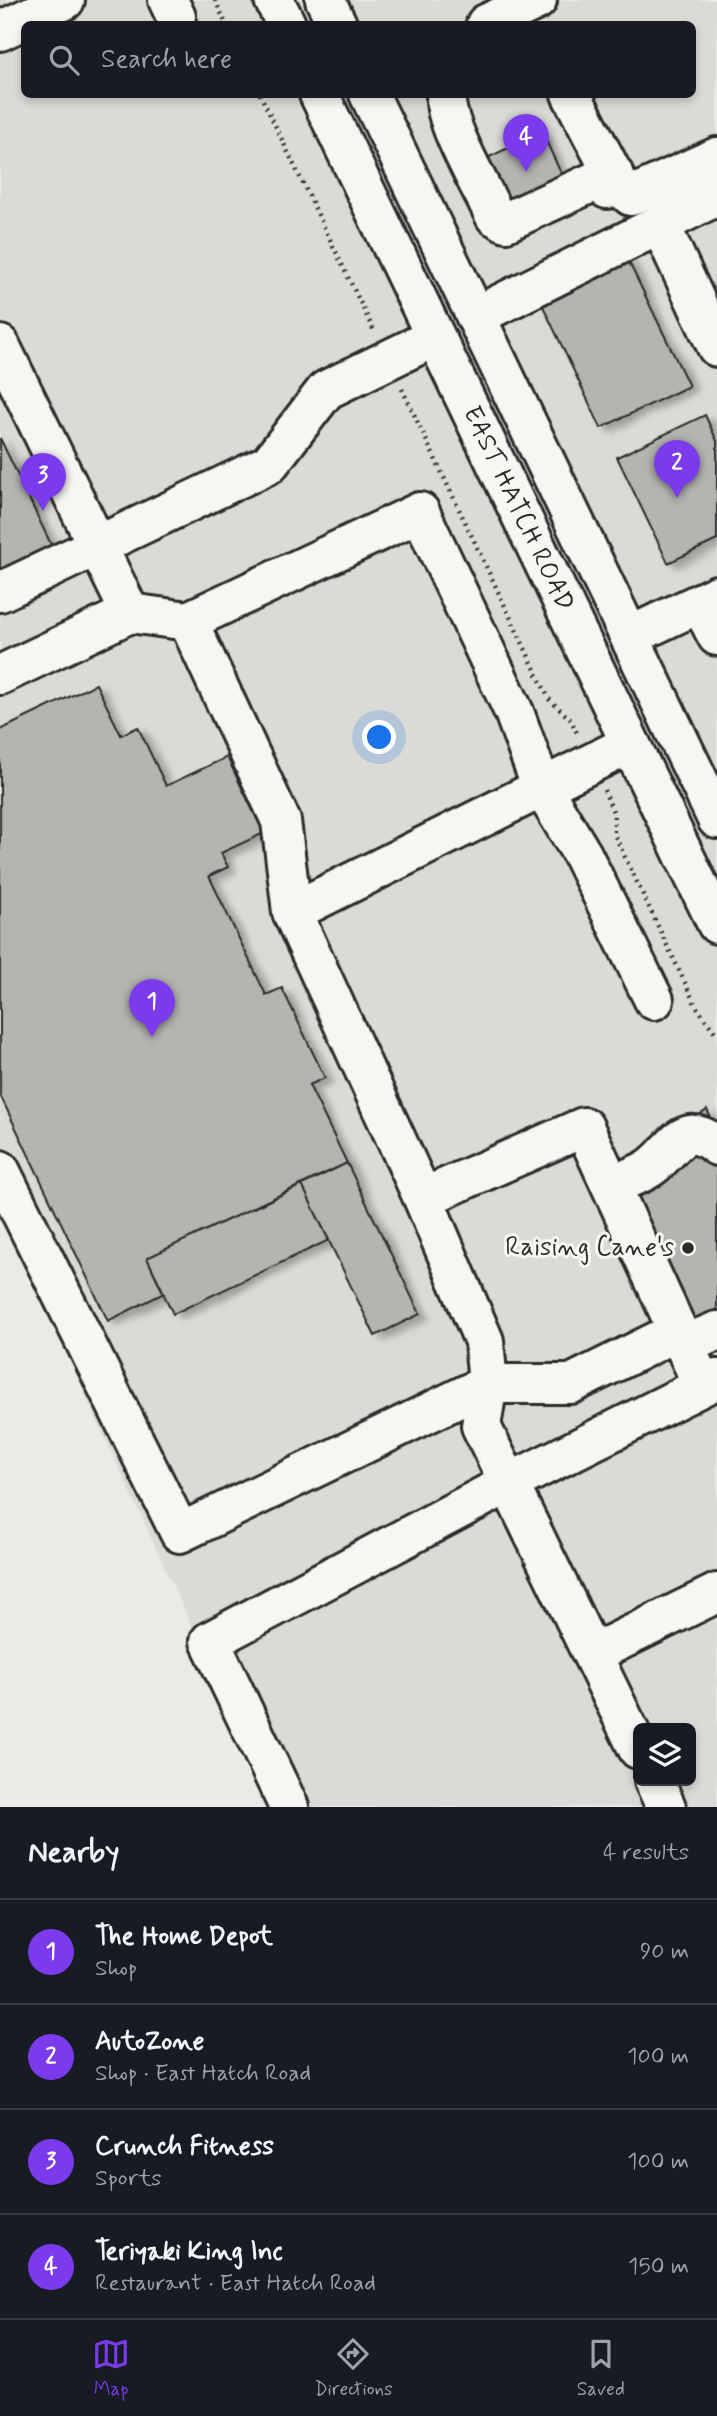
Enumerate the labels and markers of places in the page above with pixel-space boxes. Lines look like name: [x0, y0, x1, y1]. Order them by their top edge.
pin: 4: [503, 114, 549, 172]
pin: 2: [654, 440, 700, 498]
pin: 3: [20, 453, 66, 511]
pin: 1: [129, 979, 175, 1037]
place label: Raising Cane's: [505, 1231, 674, 1265]
marker: Raising Cane's: [680, 1240, 696, 1256]

